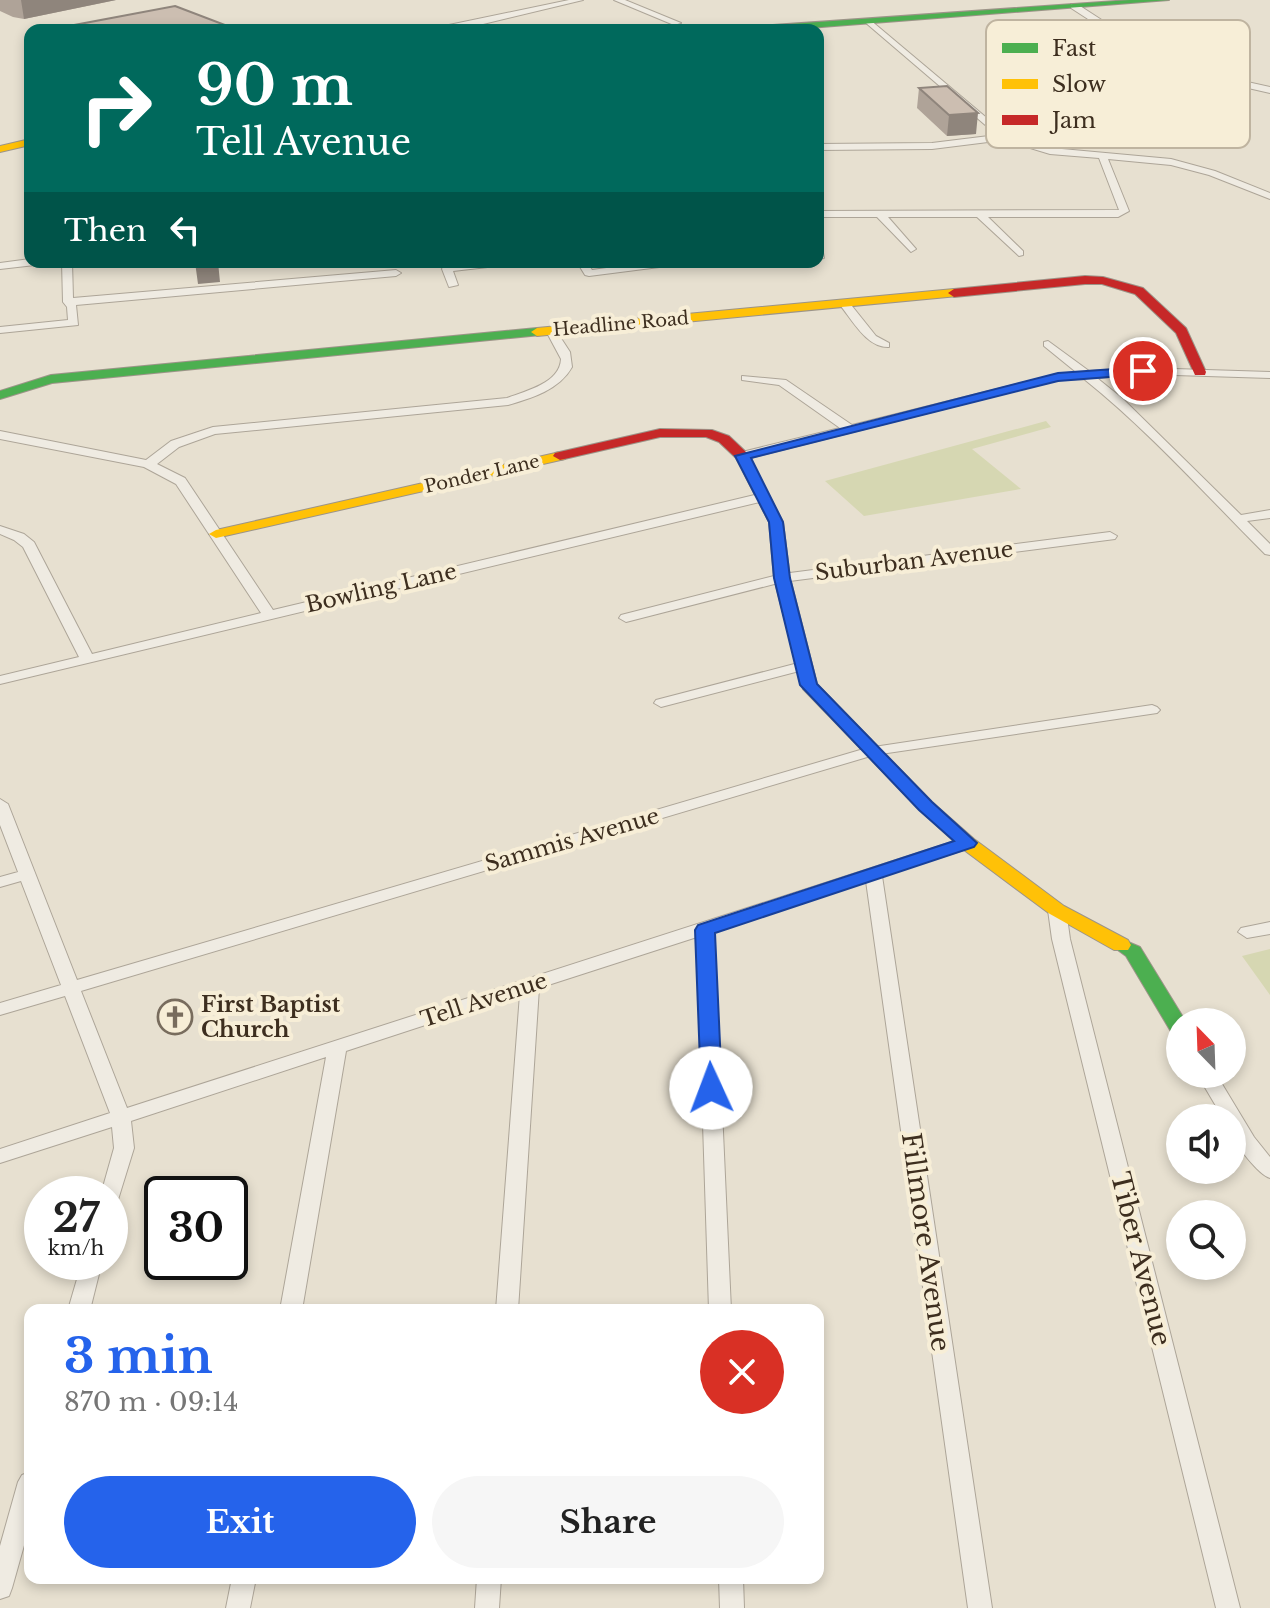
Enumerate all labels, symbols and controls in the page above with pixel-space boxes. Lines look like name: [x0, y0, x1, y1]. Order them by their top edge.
legend: [986, 20, 1250, 148]
text: Fast: [1052, 35, 1097, 62]
text: 90 m: [196, 51, 353, 120]
icon: right: [64, 56, 168, 160]
text: Slow: [1052, 71, 1106, 98]
text: Jam: [1049, 107, 1096, 134]
text: Tell Avenue: [196, 120, 411, 165]
icon: left: [163, 208, 207, 252]
text: Then: [64, 212, 147, 249]
street label: Headline Road: [552, 307, 690, 341]
pin: [1109, 337, 1177, 405]
icon: arrive: [1121, 349, 1165, 393]
street label: Ponder Lane: [422, 450, 542, 498]
street label: Suburban Avenue: [813, 535, 1015, 587]
street label: Bowling Lane: [303, 557, 459, 619]
street label: Sammis Avenue: [482, 802, 662, 878]
street label: Tell Avenue: [417, 967, 551, 1033]
place label: First Baptist Church: [201, 991, 341, 1043]
church icon: First Baptist Church: [156, 998, 194, 1036]
north arrow: [1166, 1008, 1246, 1088]
map controls: [1166, 1008, 1246, 1280]
position arrow: [669, 1046, 753, 1130]
button: sound: [1166, 1104, 1246, 1184]
street label: Fillmore Avenue: [895, 1131, 957, 1353]
street label: Tiber Avenue: [1104, 1169, 1178, 1349]
speed limit sign: 30: [144, 1176, 248, 1280]
text: 27: [53, 1193, 99, 1243]
button: search: [1166, 1200, 1246, 1280]
text: km/h: [48, 1236, 104, 1260]
text: 3 min: [64, 1326, 213, 1386]
button: close: [700, 1330, 784, 1414]
text: 870 m · 09:14: [64, 1386, 239, 1418]
button: Exit: [64, 1476, 416, 1568]
button: Share: [432, 1476, 784, 1568]

